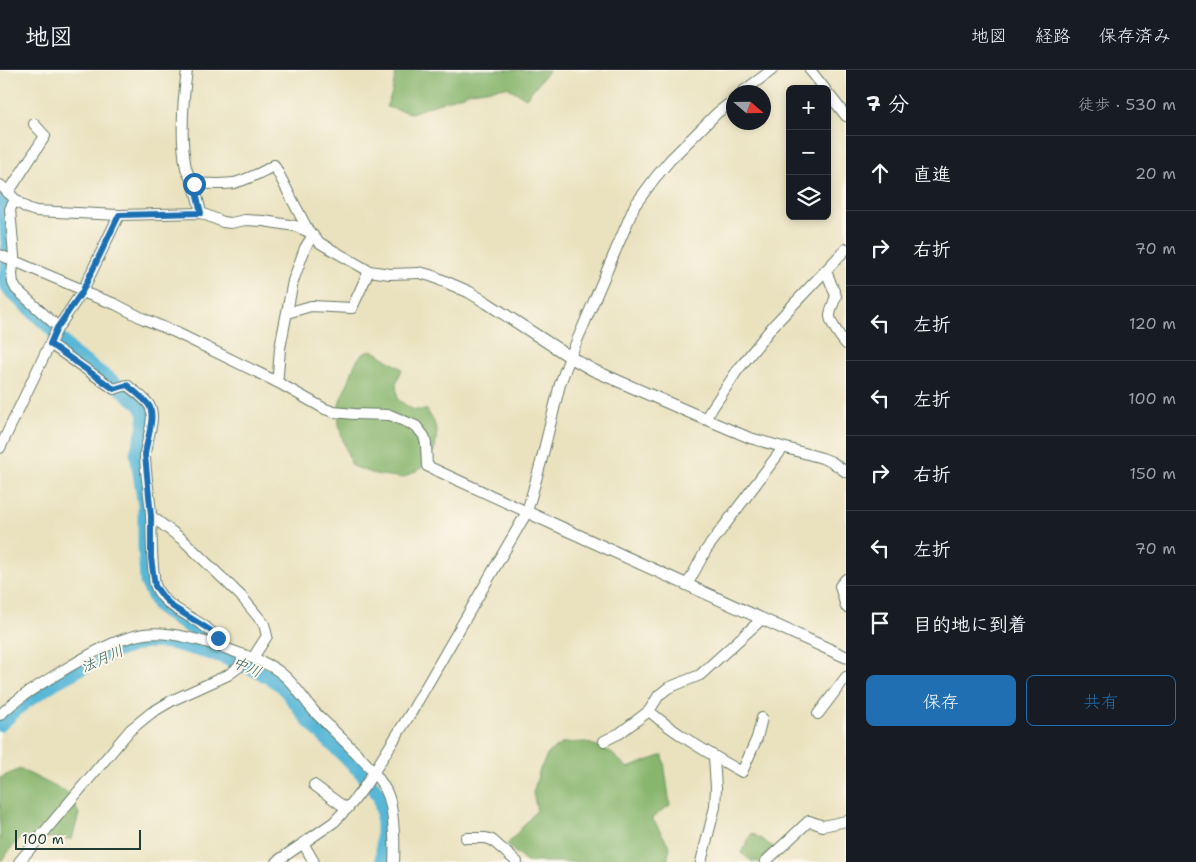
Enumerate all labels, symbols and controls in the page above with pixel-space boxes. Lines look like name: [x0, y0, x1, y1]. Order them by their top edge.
text: 地図: [25, 21, 73, 53]
text: 地図: [971, 24, 1007, 48]
text: 経路: [1035, 24, 1071, 48]
text: 保存済み: [1099, 24, 1171, 48]
north arrow: [726, 85, 771, 130]
map controls: [786, 85, 831, 220]
button: +: [786, 85, 831, 130]
text: 7 分: [866, 90, 909, 118]
text: 徒歩 · 530 m: [1078, 94, 1176, 115]
button: −: [786, 130, 831, 175]
icon: ahead: [866, 159, 894, 187]
text: 直進: [913, 162, 951, 187]
text: 20 m: [1135, 163, 1176, 184]
route start: [183, 173, 206, 196]
button: layers: [786, 175, 831, 220]
icon: right: [866, 234, 894, 262]
text: 右折: [913, 237, 951, 262]
text: 70 m: [1135, 238, 1176, 259]
icon: left: [866, 309, 894, 337]
text: 左折: [913, 312, 951, 337]
text: 120 m: [1129, 313, 1176, 334]
icon: left: [866, 384, 894, 412]
text: 左折: [913, 387, 951, 412]
text: 100 m: [1128, 388, 1176, 409]
icon: right: [866, 459, 894, 487]
text: 右折: [913, 462, 951, 487]
text: 150 m: [1129, 463, 1176, 484]
icon: left: [866, 534, 894, 562]
text: 左折: [913, 537, 951, 562]
text: 70 m: [1135, 538, 1176, 559]
icon: arrive: [866, 609, 894, 637]
text: 目的地に到着: [913, 612, 1027, 637]
route end: [207, 627, 230, 650]
water label: 法月川: [77, 641, 127, 677]
water label: 中川: [229, 652, 265, 682]
button: 保存: [866, 675, 1016, 726]
button: 共有: [1026, 675, 1176, 726]
scale bar: [15, 827, 141, 850]
text: 100 m: [22, 830, 64, 848]

